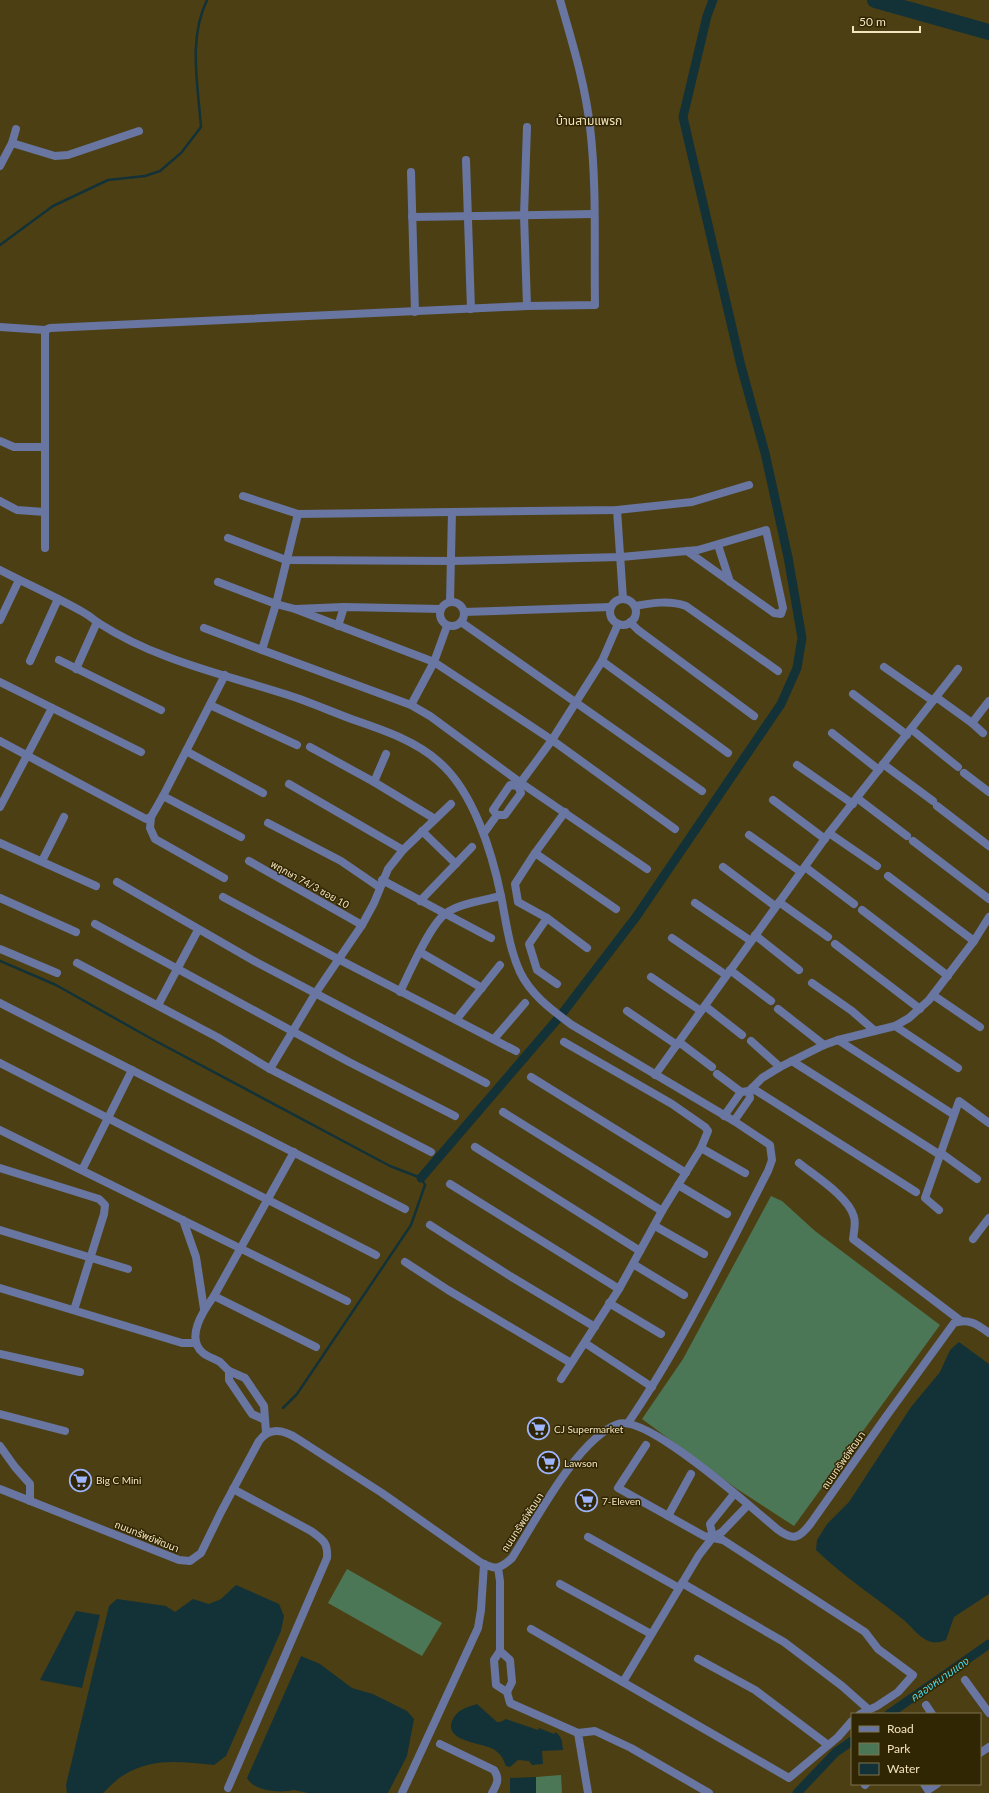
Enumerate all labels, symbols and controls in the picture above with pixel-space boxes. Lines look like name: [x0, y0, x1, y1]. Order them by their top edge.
scale bar: [853, 8, 920, 34]
text: 50 m: [859, 14, 886, 29]
district label: บ้านสามแพรก: [556, 113, 622, 128]
street label: พฤกษา 74/3 ซอย 10: [269, 857, 352, 911]
supermarket icon: CJ Supermarket: [525, 1416, 551, 1442]
place label: CJ Supermarket: [554, 1423, 624, 1435]
street label: ถนนทรัพย์พัฒนา: [818, 1429, 868, 1491]
supermarket icon: Lawson: [536, 1450, 562, 1476]
place label: Lawson: [564, 1457, 597, 1469]
supermarket icon: Big C Mini: [68, 1467, 94, 1493]
place label: Big C Mini: [96, 1474, 141, 1486]
supermarket icon: 7-Eleven: [573, 1488, 599, 1514]
street label: ถนนทรัพย์พัฒนา: [498, 1490, 546, 1554]
place label: 7-Eleven: [602, 1495, 641, 1507]
street label: ถนนทรัพย์พัฒนา: [113, 1518, 181, 1554]
water label: คลองหนามแดง: [907, 1653, 972, 1704]
legend: [851, 1713, 981, 1785]
text: Road: [887, 1721, 914, 1736]
text: Park: [887, 1741, 911, 1756]
text: Water: [887, 1761, 920, 1776]

